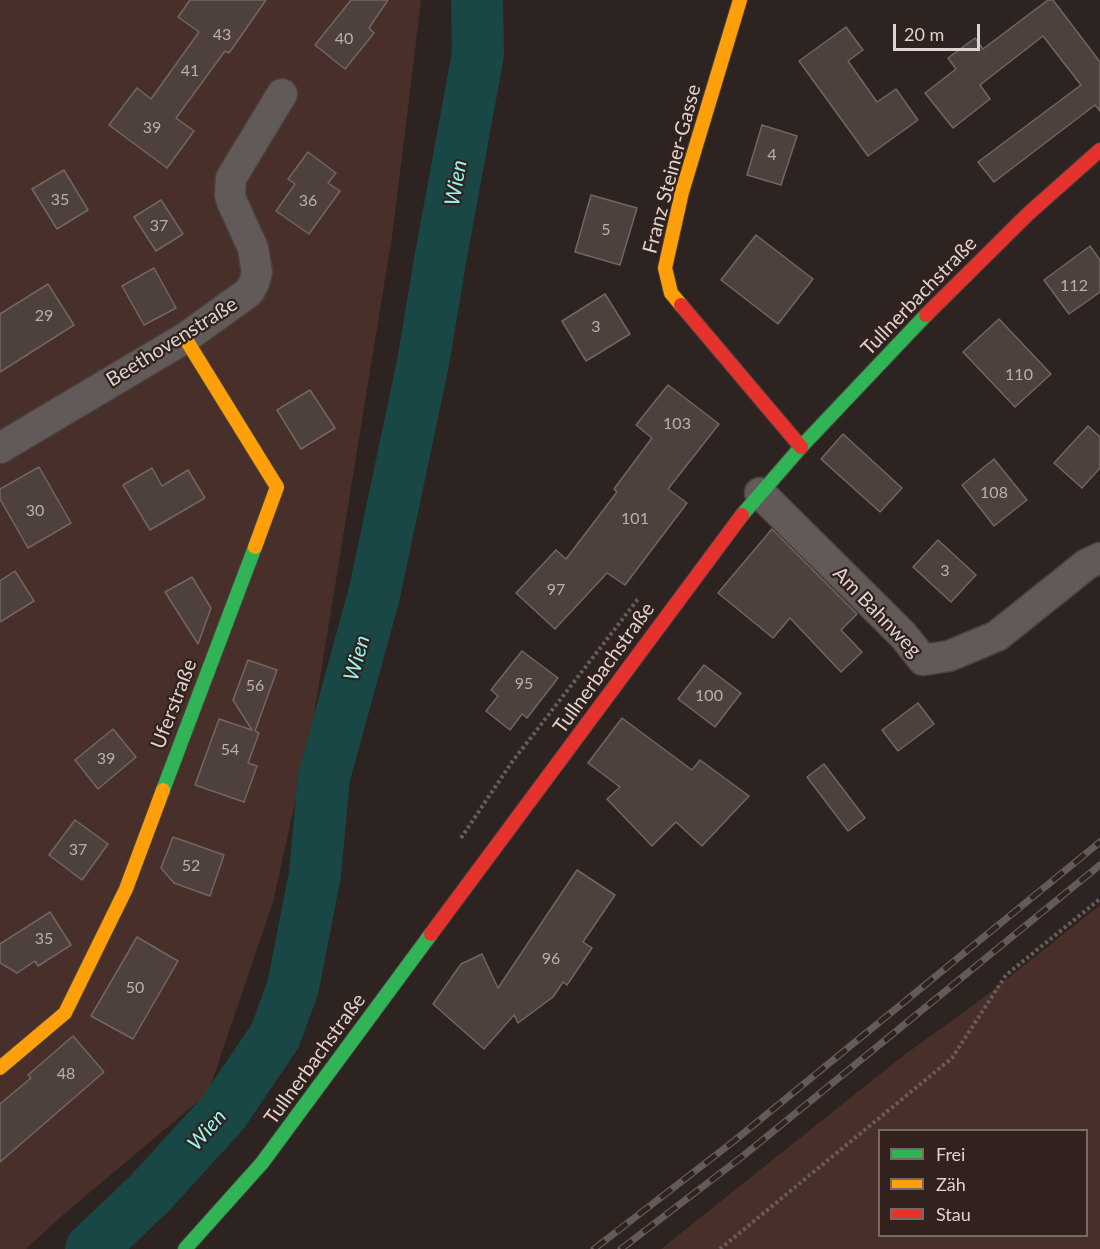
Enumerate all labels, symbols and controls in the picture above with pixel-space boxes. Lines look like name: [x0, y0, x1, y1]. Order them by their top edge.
scale bar: [896, 12, 983, 50]
text: 20 m: [904, 23, 944, 45]
house number: 43: [213, 25, 231, 45]
house number: 40: [335, 29, 353, 49]
house number: 41: [181, 61, 199, 81]
street label: Franz Steiner-Gasse: [638, 82, 706, 256]
house number: 39: [143, 118, 161, 138]
house number: 4: [767, 145, 777, 165]
water label: Wien: [440, 158, 472, 208]
house number: 35: [51, 190, 69, 210]
house number: 36: [299, 191, 317, 211]
house number: 37: [150, 216, 168, 236]
house number: 5: [601, 220, 611, 240]
street label: Tullnerbachstraße: [856, 231, 982, 361]
house number: 112: [1060, 276, 1088, 296]
street label: Beethovenstraße: [102, 292, 242, 392]
house number: 29: [35, 306, 53, 326]
house number: 3: [591, 317, 601, 337]
house number: 110: [1005, 365, 1033, 385]
house number: 103: [663, 414, 691, 434]
house number: 108: [980, 483, 1008, 503]
house number: 30: [26, 501, 44, 521]
house number: 101: [621, 509, 649, 529]
house number: 3: [940, 561, 950, 581]
street label: Am Bahnweg: [828, 562, 926, 662]
house number: 97: [547, 580, 565, 600]
street label: Tullnerbachstraße: [548, 598, 660, 738]
water label: Wien: [339, 632, 375, 684]
street label: Uferstraße: [146, 656, 202, 752]
house number: 95: [515, 674, 533, 694]
house number: 56: [246, 676, 264, 696]
house number: 100: [695, 686, 723, 706]
house number: 54: [221, 740, 239, 760]
house number: 39: [97, 749, 115, 769]
house number: 37: [69, 840, 87, 860]
house number: 52: [182, 856, 200, 876]
house number: 35: [35, 929, 53, 949]
house number: 96: [542, 949, 560, 969]
house number: 50: [126, 978, 144, 998]
street label: Tullnerbachstraße: [259, 989, 371, 1129]
house number: 48: [57, 1064, 75, 1084]
water label: Wien: [182, 1104, 232, 1156]
legend: [878, 1129, 1088, 1237]
text: Frei: [936, 1143, 965, 1165]
text: Zäh: [936, 1173, 966, 1195]
text: Stau: [936, 1203, 971, 1225]

